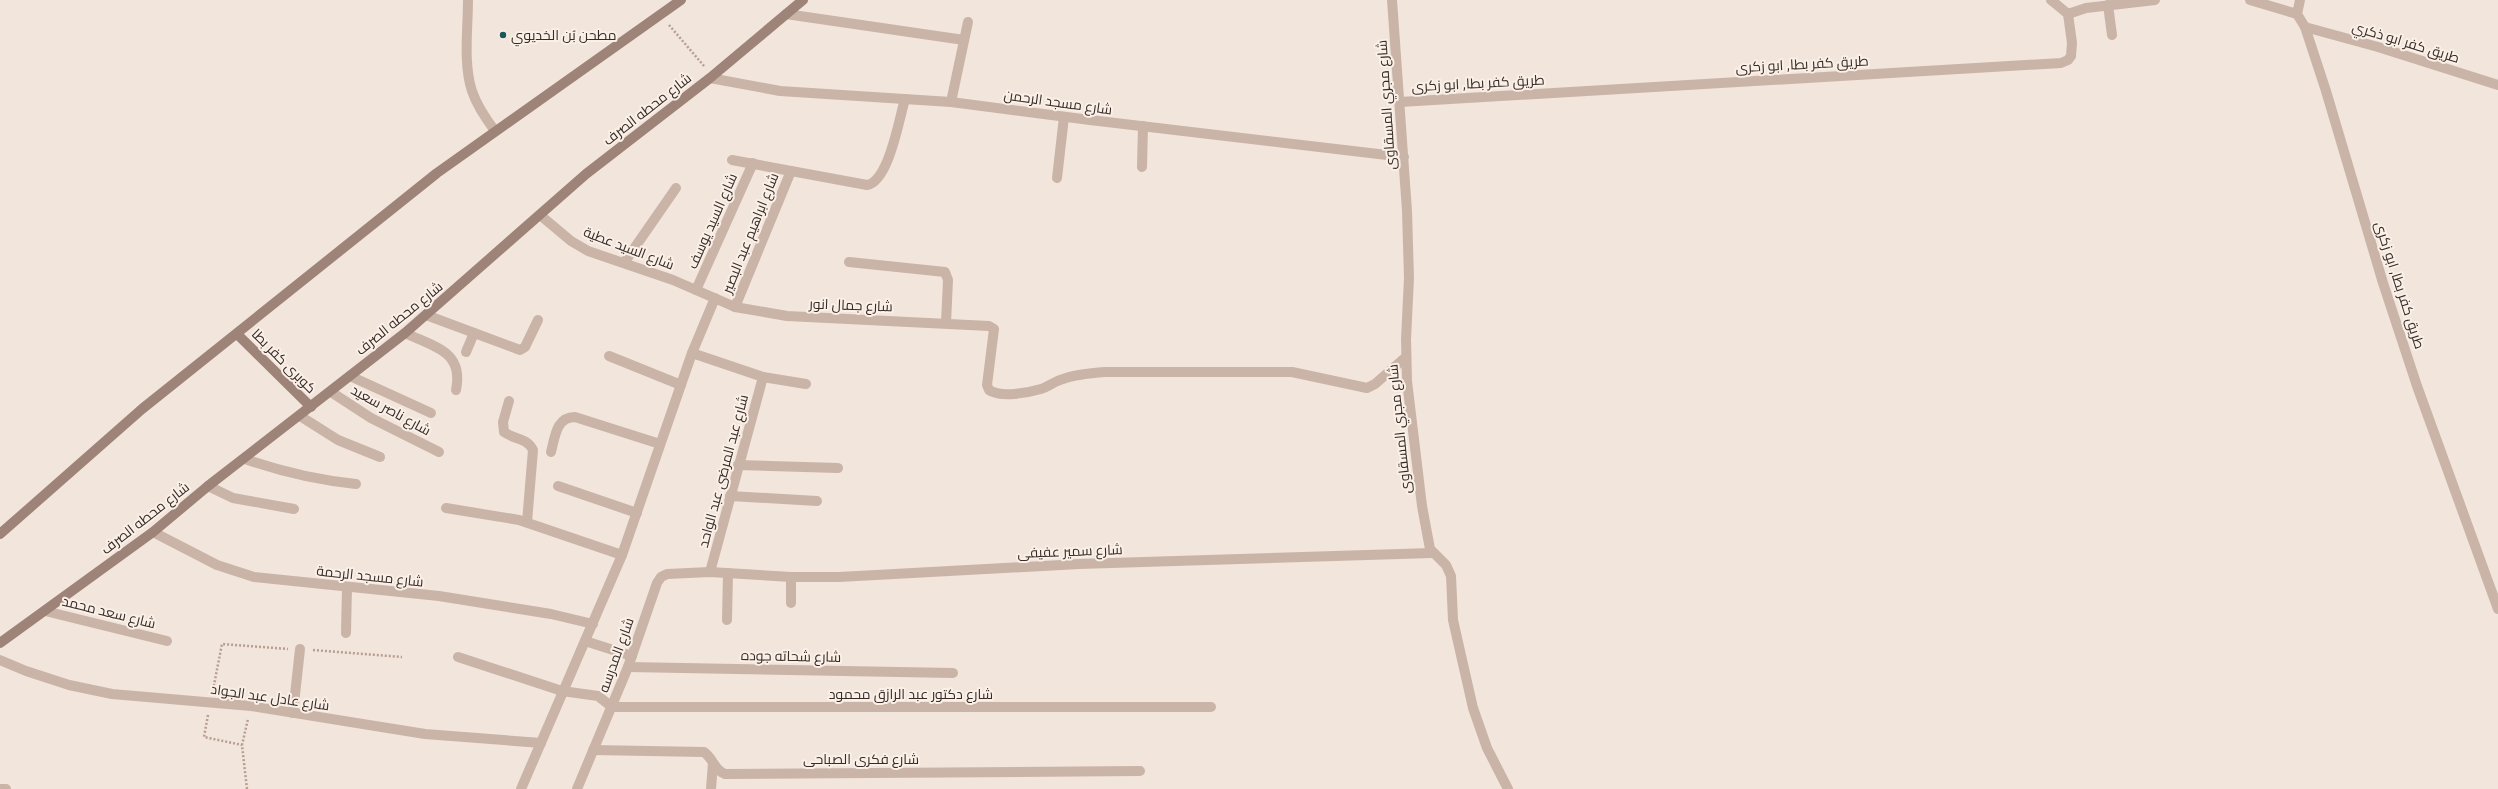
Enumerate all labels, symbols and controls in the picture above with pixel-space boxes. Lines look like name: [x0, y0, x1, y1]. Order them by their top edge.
street label: طريق كفر ابو ذكري: [2349, 18, 2462, 70]
place label: مطحن بُن الخديوي: [511, 27, 617, 47]
marker: مطحن بُن الخديوي: [498, 30, 508, 40]
street label: شارع مجري المسقاوى: [1373, 39, 1403, 170]
street label: طريق كفر بطا, ابو زكرى: [1735, 53, 1869, 76]
street label: شارع محطه الصرف: [600, 70, 695, 149]
street label: طريق كفر بطا, ابو زكرى: [1411, 72, 1545, 95]
street label: شارع مسجد الرحمن: [1003, 86, 1113, 119]
street label: شارع ابراهيم عبد البصير: [718, 170, 783, 297]
street label: شارع السيد يوسف: [684, 171, 741, 272]
street label: طريق كفر بطا, ابو زكرى: [2371, 219, 2428, 351]
street label: شارع السيد عطية: [581, 223, 677, 274]
street label: شارع محطه الصرف: [352, 278, 446, 359]
street label: شارع جمال انور: [808, 296, 893, 315]
street label: كوبرى كفر بطا: [249, 326, 319, 396]
street label: شارع مجري المسقاوى: [1384, 363, 1418, 495]
street label: شارع ناصر سعيد: [348, 382, 434, 439]
street label: شارع عبد المرضى عبد الواحد: [695, 393, 752, 550]
street label: شارع محطه الصرف: [98, 479, 193, 558]
street label: شارع سمير عفيفى: [1017, 541, 1123, 562]
street label: شارع مسجد الرحمة: [316, 562, 424, 591]
street label: شارع سعد محمد: [60, 593, 157, 632]
street label: شارع المدرسه: [595, 616, 638, 695]
street label: شارع شحاته جوده: [741, 647, 841, 666]
street label: شارع عادل عبد الجواد: [209, 681, 330, 714]
street label: شارع دكتور عبد الرازق محمود: [829, 686, 993, 703]
street label: شارع فكرى الصباحى: [803, 751, 919, 768]

